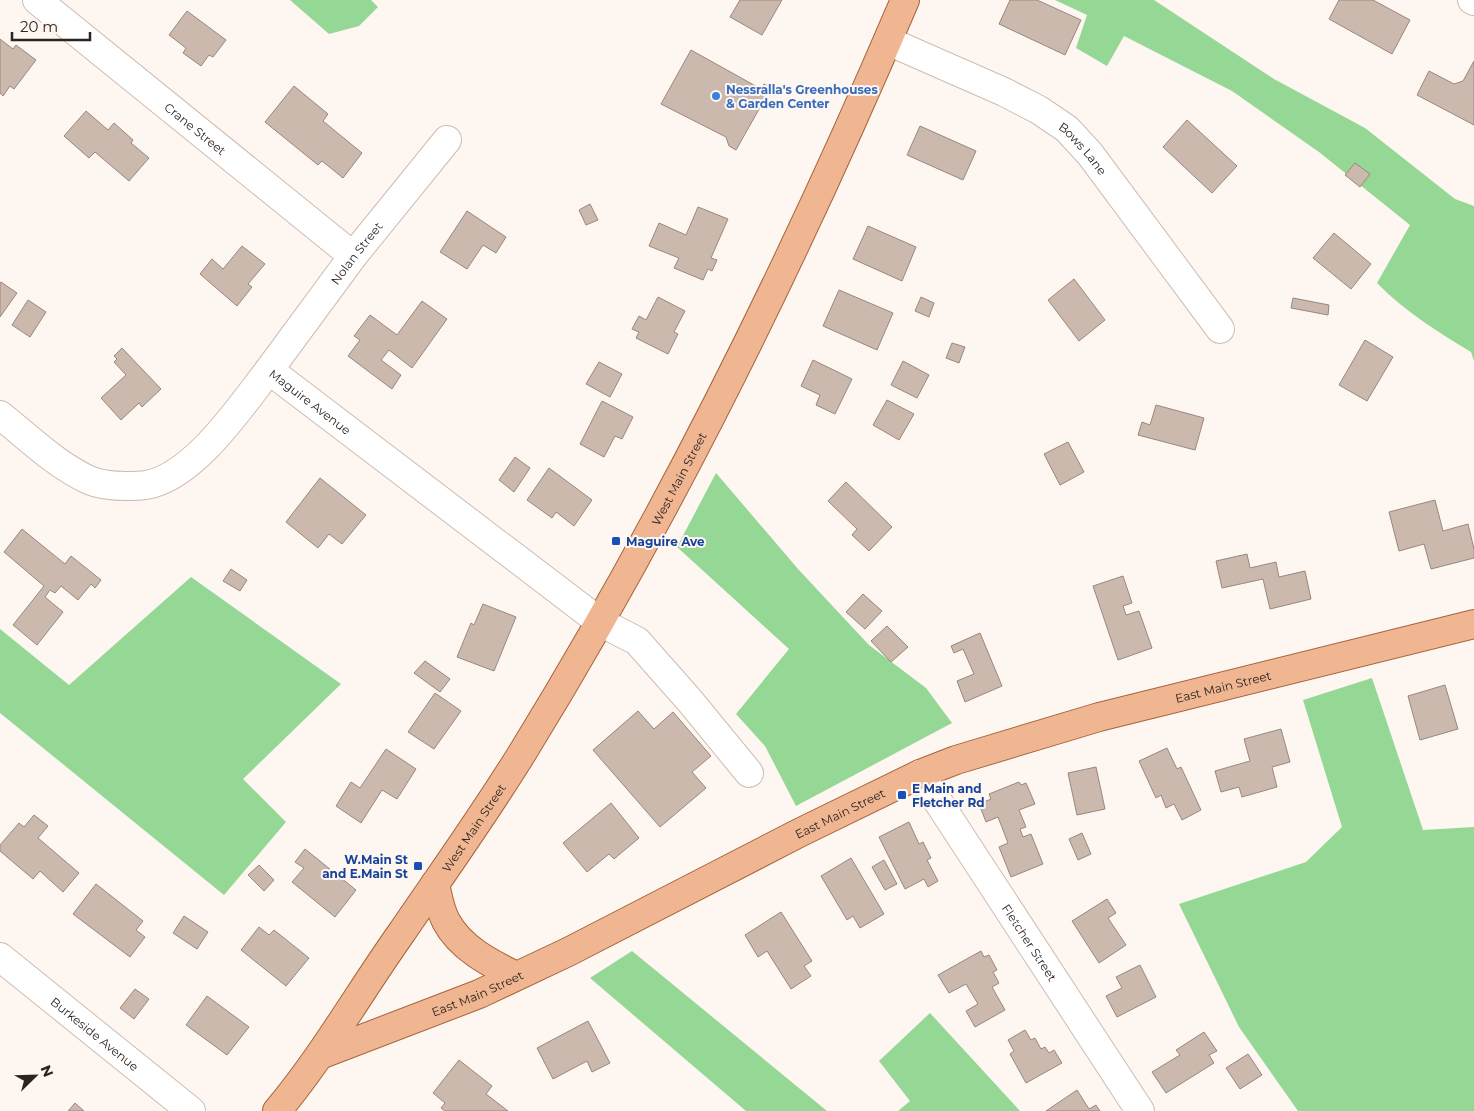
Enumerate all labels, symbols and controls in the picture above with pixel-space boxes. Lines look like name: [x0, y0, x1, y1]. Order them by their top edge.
scale bar: [12, 10, 90, 42]
text: 20 m: [20, 17, 58, 36]
place label: Nessralla's Greenhouses & Garden Center: [726, 82, 878, 111]
marker: Nessralla's Greenhouses & Garden Center: [710, 90, 722, 102]
street label: Crane Street: [162, 99, 229, 158]
street label: Bows Lane: [1056, 119, 1110, 178]
street label: Nolan Street: [327, 219, 385, 287]
street label: Maguire Avenue: [267, 366, 354, 437]
street label: West Main Street: [648, 429, 709, 528]
place label: Maguire Ave: [626, 534, 705, 549]
marker: Maguire Ave: [610, 535, 622, 547]
street label: East Main Street: [1174, 667, 1273, 705]
street label: West Main Street: [438, 780, 509, 875]
place label: E Main and Fletcher Rd: [912, 781, 985, 810]
street label: East Main Street: [792, 785, 887, 841]
marker: E Main and Fletcher Rd: [896, 789, 908, 801]
place label: W.Main St and E.Main St: [322, 852, 409, 881]
marker: W.Main St and E.Main St: [412, 860, 424, 872]
street label: Fletcher Street: [999, 901, 1061, 984]
street label: East Main Street: [429, 967, 526, 1019]
street label: Burkeside Avenue: [48, 994, 142, 1074]
north arrow: [10, 1051, 60, 1101]
text: N: [36, 1062, 57, 1080]

